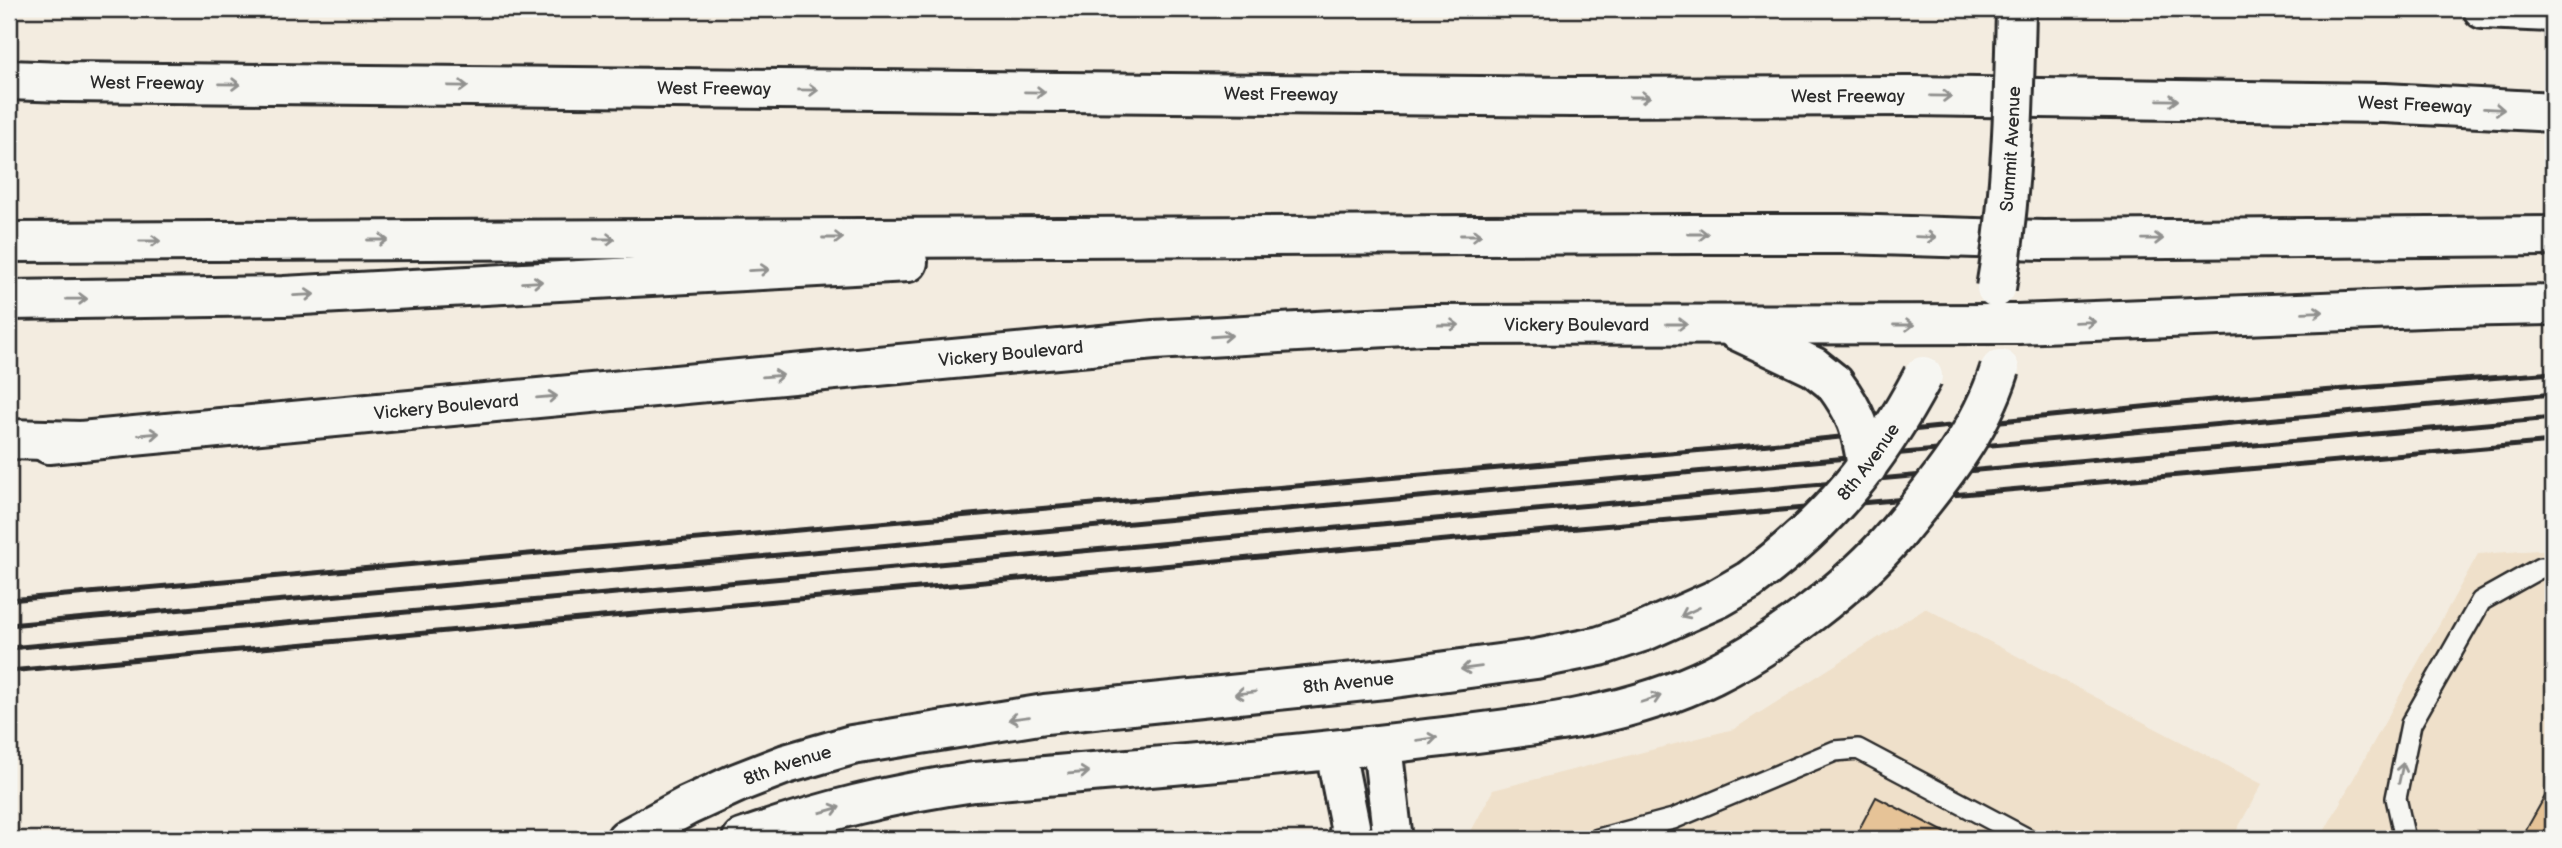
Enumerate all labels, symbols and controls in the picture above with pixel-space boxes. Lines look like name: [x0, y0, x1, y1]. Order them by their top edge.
street label: West Freeway: [90, 72, 205, 94]
one-way arrow: [219, 77, 242, 91]
street label: West Freeway: [657, 78, 772, 100]
one-way arrow: [446, 79, 469, 93]
one-way arrow: [796, 83, 819, 97]
street label: West Freeway: [1224, 84, 1339, 106]
one-way arrow: [1024, 85, 1047, 99]
street label: Summit Avenue: [1996, 85, 2025, 213]
street label: West Freeway: [1791, 86, 1906, 107]
one-way arrow: [1929, 89, 1952, 103]
one-way arrow: [1628, 90, 1651, 104]
one-way arrow: [2157, 93, 2180, 107]
street label: West Freeway: [2358, 93, 2473, 119]
one-way arrow: [2482, 102, 2505, 115]
one-way arrow: [1687, 227, 1710, 241]
one-way arrow: [1459, 229, 1482, 242]
one-way arrow: [1914, 230, 1937, 243]
one-way arrow: [821, 231, 844, 245]
one-way arrow: [594, 232, 617, 246]
one-way arrow: [2141, 232, 2164, 246]
one-way arrow: [366, 233, 389, 247]
one-way arrow: [139, 234, 162, 248]
one-way arrow: [747, 264, 770, 277]
one-way arrow: [520, 276, 543, 289]
one-way arrow: [293, 288, 316, 301]
one-way arrow: [65, 292, 88, 306]
one-way arrow: [2301, 306, 2324, 319]
street label: Vickery Boulevard: [1504, 315, 1649, 336]
one-way arrow: [2074, 315, 2097, 328]
one-way arrow: [1665, 317, 1688, 331]
one-way arrow: [1438, 318, 1461, 332]
one-way arrow: [1893, 318, 1916, 332]
one-way arrow: [1210, 329, 1233, 342]
street label: Vickery Boulevard: [937, 337, 1084, 371]
one-way arrow: [761, 369, 784, 382]
street label: Vickery Boulevard: [373, 390, 520, 424]
one-way arrow: [535, 390, 557, 403]
street label: 8th Avenue: [1833, 419, 1904, 505]
one-way arrow: [138, 427, 160, 440]
one-way arrow: [1680, 606, 1701, 619]
one-way arrow: [1460, 661, 1483, 674]
street label: 8th Avenue: [1302, 668, 1395, 698]
one-way arrow: [1234, 687, 1257, 700]
one-way arrow: [1639, 691, 1661, 704]
one-way arrow: [1008, 712, 1031, 725]
one-way arrow: [1416, 733, 1438, 746]
street label: 8th Avenue: [741, 741, 834, 790]
one-way arrow: [2395, 762, 2409, 785]
one-way arrow: [1067, 766, 1090, 779]
one-way arrow: [819, 803, 841, 816]

